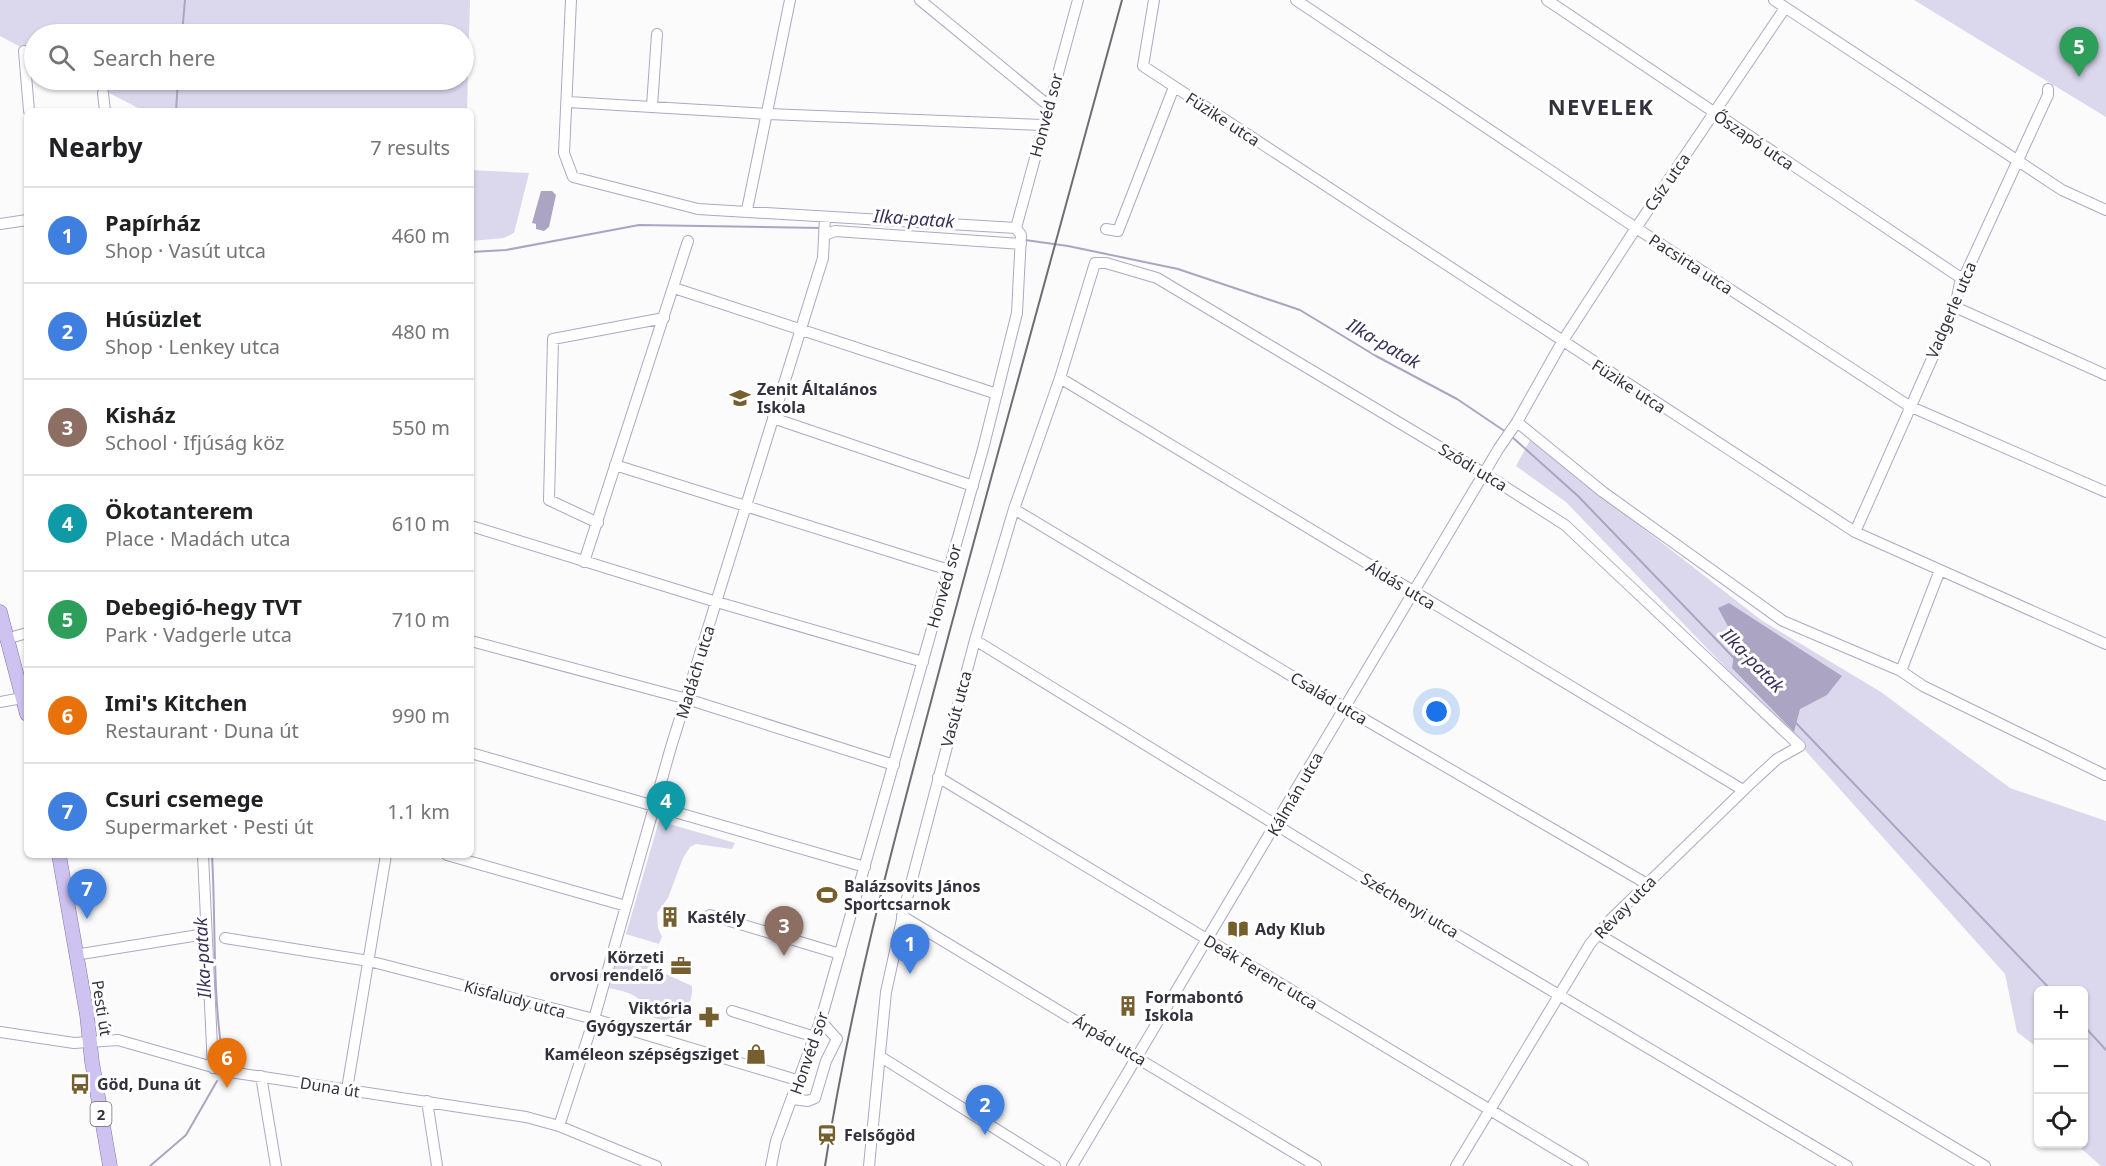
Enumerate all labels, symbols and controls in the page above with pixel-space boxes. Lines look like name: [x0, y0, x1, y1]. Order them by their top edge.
search box: [24, 24, 474, 90]
pin: 5: [2060, 28, 2098, 77]
icon: search: [45, 41, 78, 74]
text: Search here: [93, 42, 215, 72]
street label: Honvéd sor: [1024, 70, 1068, 160]
street label: Füzike utca: [1182, 87, 1264, 151]
district label: NEVELEK: [1548, 91, 1654, 121]
street label: Őszapó utca: [1709, 105, 1799, 175]
text: Nearby: [48, 129, 143, 165]
text: 7 results: [370, 134, 450, 161]
street label: Csíz utca: [1639, 149, 1695, 215]
water label: Ilka-patak: [872, 203, 956, 233]
text: Papírház: [105, 207, 200, 237]
text: 1: [62, 222, 73, 249]
text: 460 m: [392, 222, 450, 249]
street label: Pacsirta utca: [1645, 229, 1737, 299]
text: Shop · Vasút utca: [105, 237, 266, 264]
street label: Vadgerle utca: [1921, 258, 1981, 362]
text: Húsüzlet: [105, 303, 202, 333]
water label: Ilka-patak: [1342, 312, 1426, 374]
text: 2: [62, 318, 73, 345]
text: 480 m: [392, 318, 450, 345]
text: Shop · Lenkey utca: [105, 333, 280, 360]
street label: Füzike utca: [1588, 354, 1670, 418]
place label: Zenit Általános Iskola: [757, 378, 877, 418]
school or university icon: Zenit Általános Iskola: [728, 386, 752, 410]
text: Kisház: [105, 399, 176, 429]
text: 3: [62, 414, 73, 441]
text: 550 m: [392, 414, 450, 441]
text: School · Ifjúság köz: [105, 429, 285, 456]
street label: Sződi utca: [1435, 438, 1511, 496]
text: Ökotanterem: [105, 495, 253, 525]
text: 4: [62, 510, 73, 537]
text: 610 m: [392, 510, 450, 537]
text: Place · Madách utca: [105, 525, 291, 552]
street label: Honvéd sor: [922, 541, 967, 631]
street label: Áldás utca: [1362, 556, 1440, 614]
text: Debegió-hegy TVT: [105, 591, 302, 621]
text: 5: [62, 606, 73, 633]
text: 710 m: [392, 606, 450, 633]
text: Park · Vadgerle utca: [105, 621, 292, 648]
water label: Ilka-patak: [1716, 622, 1791, 698]
street label: Madách utca: [670, 623, 720, 721]
street label: Család utca: [1286, 666, 1372, 730]
street label: Vasút utca: [935, 668, 977, 750]
text: Imi's Kitchen: [105, 687, 247, 717]
your location: [1422, 697, 1451, 726]
text: 6: [62, 702, 73, 729]
text: 990 m: [392, 702, 450, 729]
text: Restaurant · Duna út: [105, 717, 299, 744]
street label: Kálmán utca: [1262, 748, 1328, 840]
pin: 4: [646, 782, 686, 831]
text: Csuri csemege: [105, 783, 264, 813]
text: 7: [62, 798, 73, 825]
text: 1.1 km: [387, 798, 450, 825]
text: Supermarket · Pesti út: [105, 813, 313, 840]
street label: Széchenyi utca: [1357, 867, 1463, 943]
pin: 7: [68, 870, 106, 919]
street label: Révay utca: [1589, 870, 1661, 944]
place label: Balázsovits János Sportcsarnok: [844, 875, 981, 915]
sports icon: Balázsovits János Sportcsarnok: [815, 883, 839, 907]
building icon: Kastély: [658, 905, 682, 929]
place label: Kastély: [687, 906, 747, 928]
pin: 3: [764, 906, 804, 956]
water label: Ilka-patak: [188, 916, 216, 1000]
library icon: Ady Klub: [1226, 917, 1250, 941]
place label: Ady Klub: [1255, 918, 1325, 940]
pin: 1: [890, 924, 930, 974]
street label: Deák Ferenc utca: [1200, 929, 1322, 1015]
place label: Körzeti orvosi rendelő: [550, 946, 664, 986]
office icon: Körzeti orvosi rendelő: [669, 954, 693, 978]
street label: Kisfaludy utca: [462, 975, 568, 1023]
street label: Pesti út: [87, 979, 117, 1038]
place label: Formabontó Iskola: [1145, 986, 1244, 1026]
map controls: [2034, 986, 2088, 1148]
button: +: [2034, 986, 2088, 1040]
building icon: Formabontó Iskola: [1116, 994, 1140, 1018]
place label: Viktória Gyógyszertár: [586, 997, 692, 1037]
pharmacy icon: Viktória Gyógyszertár: [697, 1005, 721, 1029]
street label: Honvéd sor: [785, 1008, 834, 1097]
street label: Árpád utca: [1069, 1009, 1151, 1071]
pin: 6: [208, 1038, 246, 1088]
button: −: [2034, 1040, 2088, 1094]
shop icon: Kaméleon szépségsziget: [744, 1042, 768, 1066]
place label: Kaméleon szépségsziget: [544, 1043, 739, 1065]
street label: Duna út: [299, 1071, 362, 1103]
bus stop icon: Göd, Duna út: [68, 1072, 92, 1096]
place label: Göd, Duna út: [97, 1073, 201, 1095]
pin: 2: [966, 1086, 1004, 1135]
button: locate: [2034, 1094, 2088, 1148]
road number: 2: [90, 1102, 112, 1126]
station icon: Felsőgöd: [815, 1123, 839, 1147]
place label: Felsőgöd: [844, 1124, 915, 1146]

